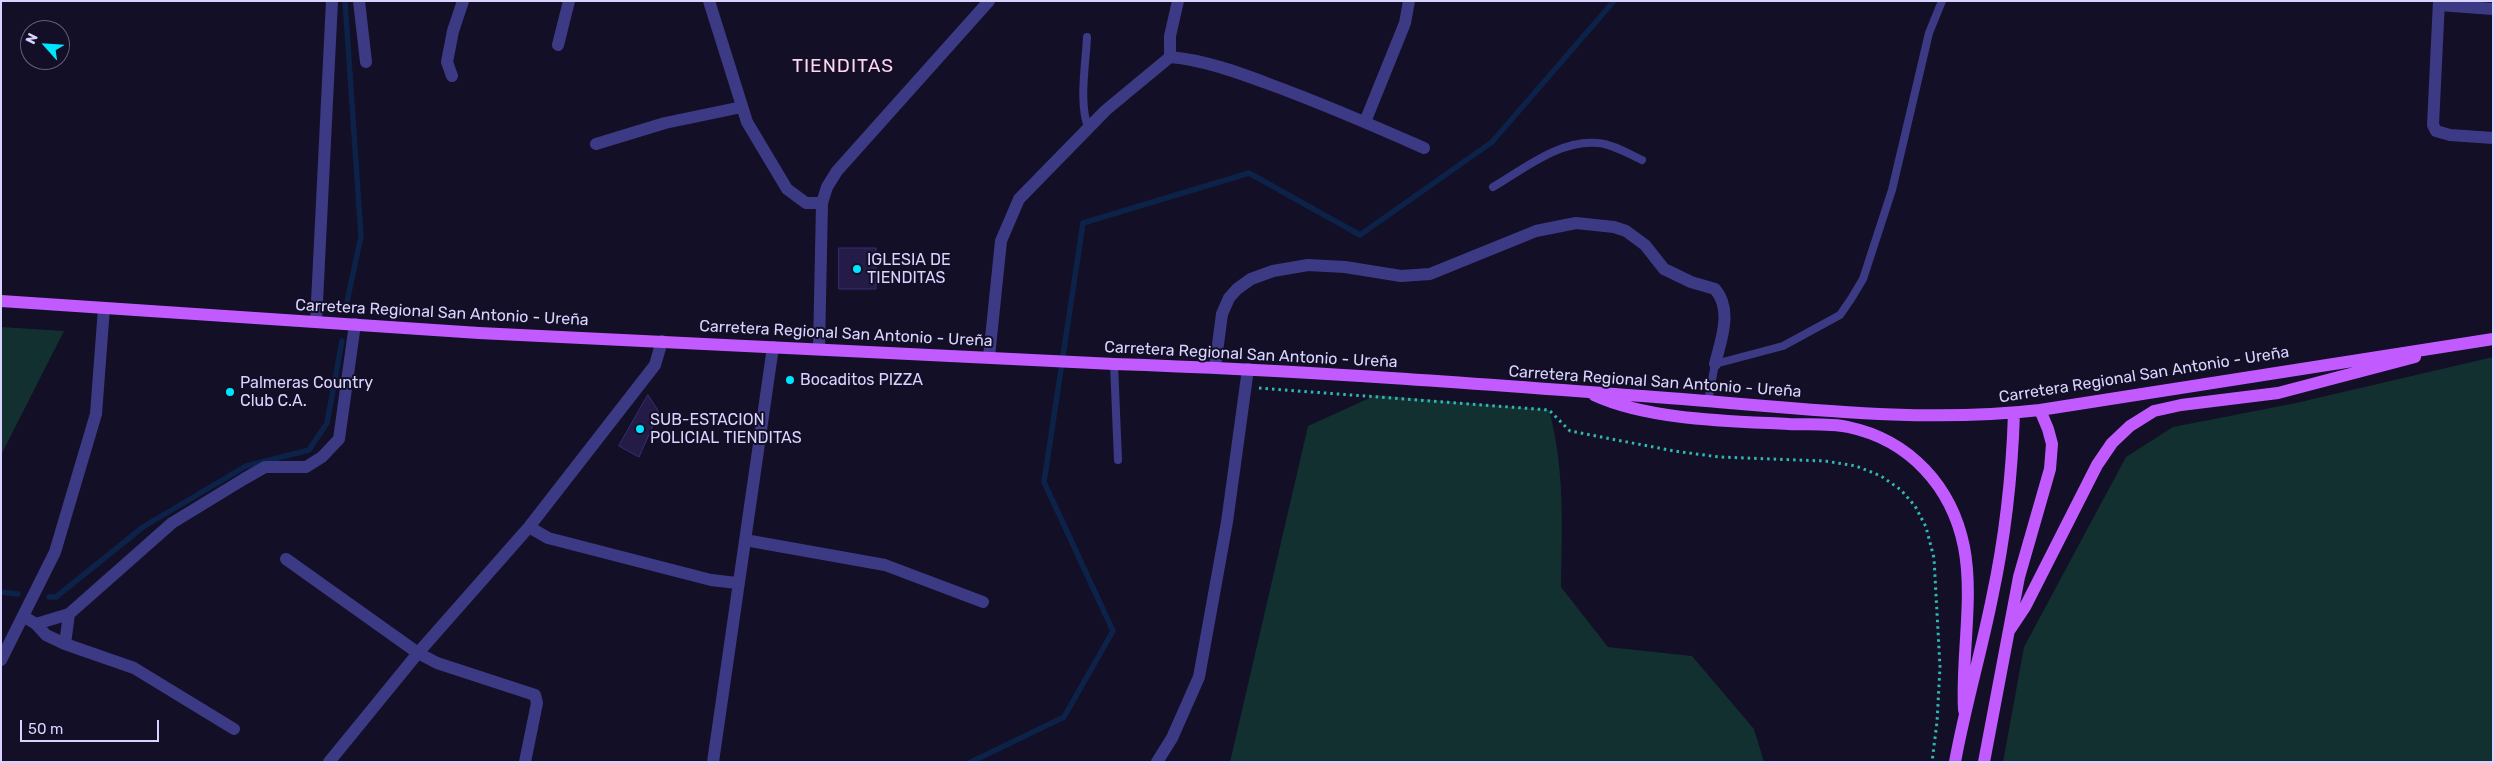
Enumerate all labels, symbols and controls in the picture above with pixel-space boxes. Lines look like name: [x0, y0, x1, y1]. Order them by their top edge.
north arrow: [20, 20, 70, 70]
text: N: [22, 30, 42, 47]
district label: TIENDITAS: [791, 56, 895, 78]
place label: IGLESIA DE TIENDITAS: [867, 250, 951, 288]
marker: IGLESIA DE TIENDITAS: [851, 263, 863, 275]
street label: Carretera Regional San Antonio - Ureña: [295, 296, 589, 330]
street label: Carretera Regional San Antonio - Ureña: [699, 317, 993, 351]
street label: Carretera Regional San Antonio - Ureña: [1104, 338, 1398, 372]
street label: Carretera Regional San Antonio - Ureña: [1997, 343, 2291, 407]
street label: Carretera Regional San Antonio - Ureña: [1508, 362, 1802, 402]
place label: Bocaditos PIZZA: [800, 370, 923, 390]
place label: Palmeras Country Club C.A.: [240, 373, 373, 411]
marker: Bocaditos PIZZA: [784, 374, 796, 386]
marker: Palmeras Country Club C.A.: [224, 386, 236, 398]
place label: SUB-ESTACION POLICIAL TIENDITAS: [650, 410, 802, 448]
marker: SUB-ESTACION POLICIAL TIENDITAS: [634, 423, 646, 435]
scale bar: [22, 710, 161, 742]
text: 50 m: [28, 720, 63, 738]

